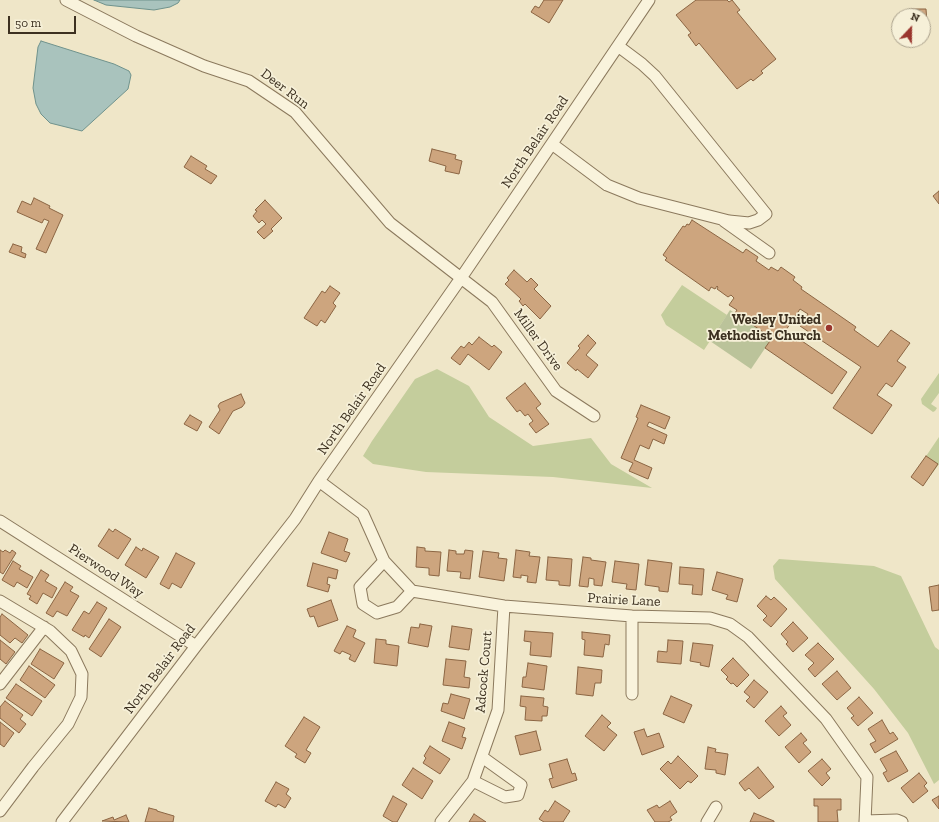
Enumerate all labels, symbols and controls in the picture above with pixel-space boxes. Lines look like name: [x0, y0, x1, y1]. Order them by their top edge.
scale bar: [10, 8, 78, 34]
north arrow: [891, 8, 931, 48]
text: N: [909, 10, 922, 25]
text: 50 m: [15, 16, 41, 30]
street label: Deer Run: [257, 65, 313, 113]
street label: North Belair Road: [498, 93, 572, 191]
street label: Miller Drive: [510, 306, 566, 374]
place label: Wesley United Methodist Church: [708, 312, 821, 344]
marker: Wesley United Methodist Church: [824, 323, 834, 333]
street label: North Belair Road: [314, 360, 390, 458]
street label: Pierwood Way: [65, 540, 147, 602]
street label: Prairie Lane: [587, 590, 661, 610]
street label: North Belair Road: [121, 621, 199, 717]
street label: Adcock Court: [472, 630, 496, 714]

